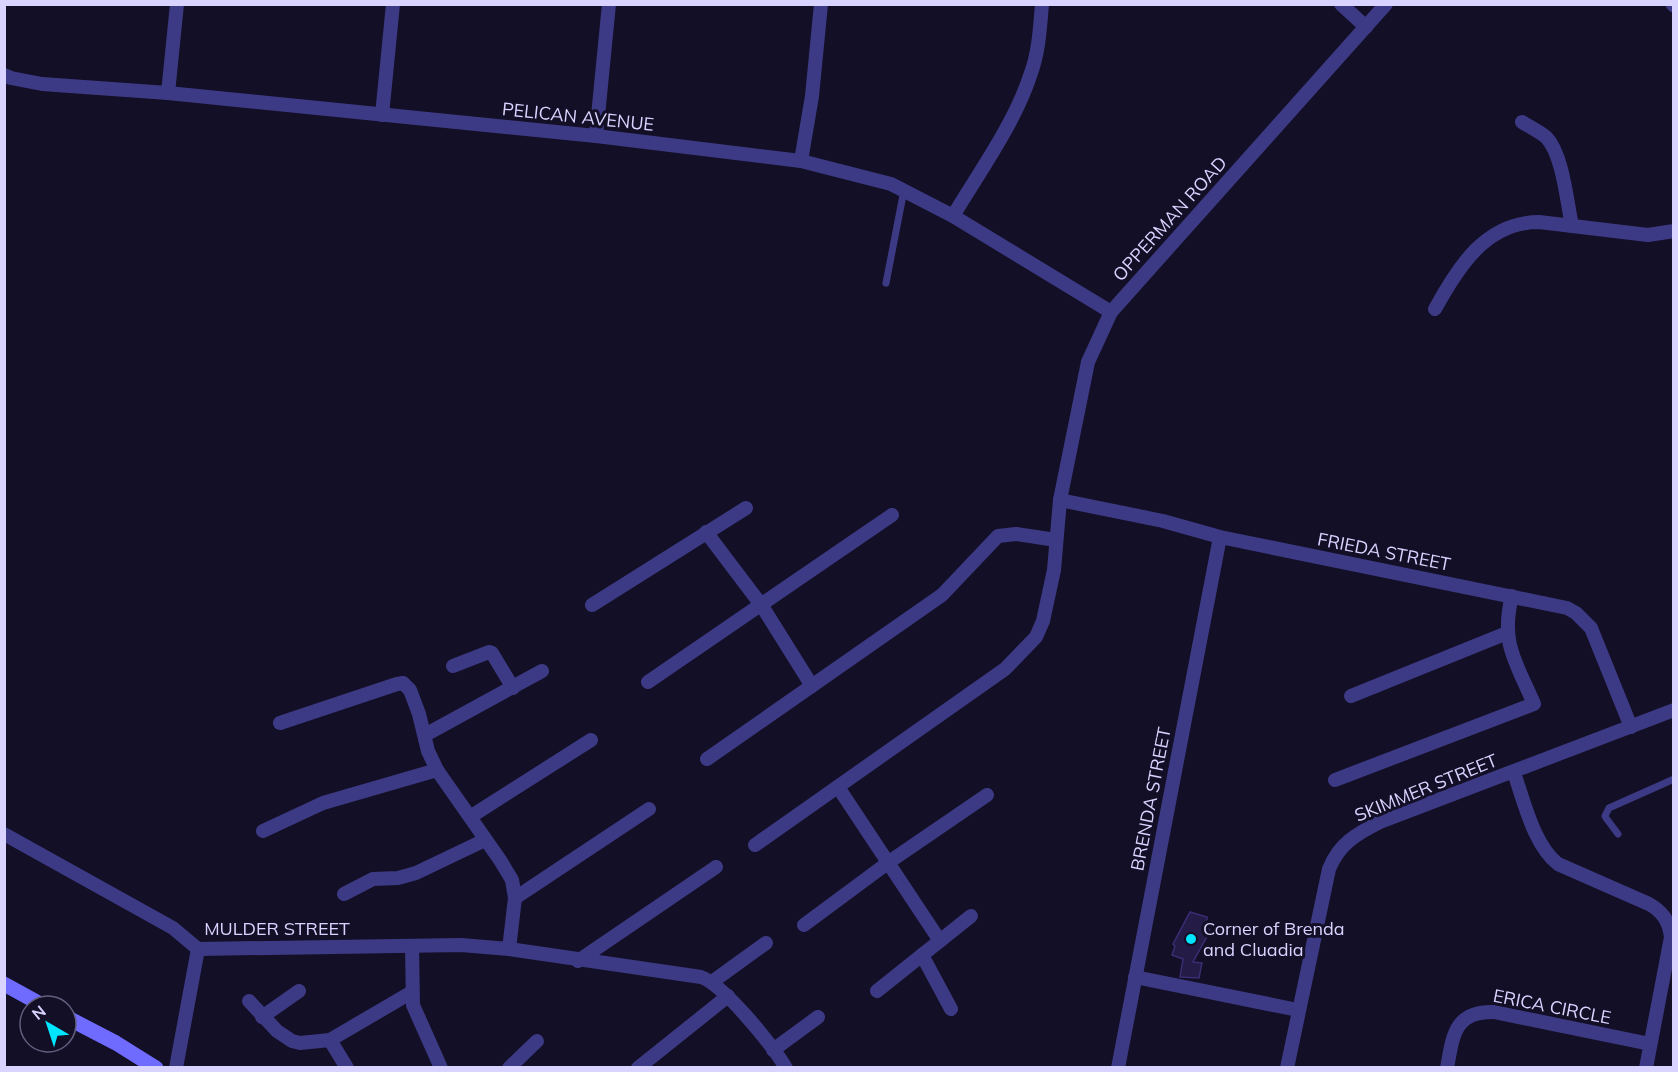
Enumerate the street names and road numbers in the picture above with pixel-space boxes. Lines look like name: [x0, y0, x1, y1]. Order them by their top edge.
street label: PELICAN AVENUE: [501, 97, 655, 136]
street label: OPPERMAN ROAD: [1108, 152, 1232, 286]
street label: FRIEDA STREET: [1316, 527, 1453, 576]
street label: BRENDA STREET: [1125, 725, 1176, 873]
street label: SKIMMER STREET: [1351, 748, 1501, 827]
street label: MULDER STREET: [204, 917, 350, 940]
street label: ERICA CIRCLE: [1491, 984, 1613, 1029]

